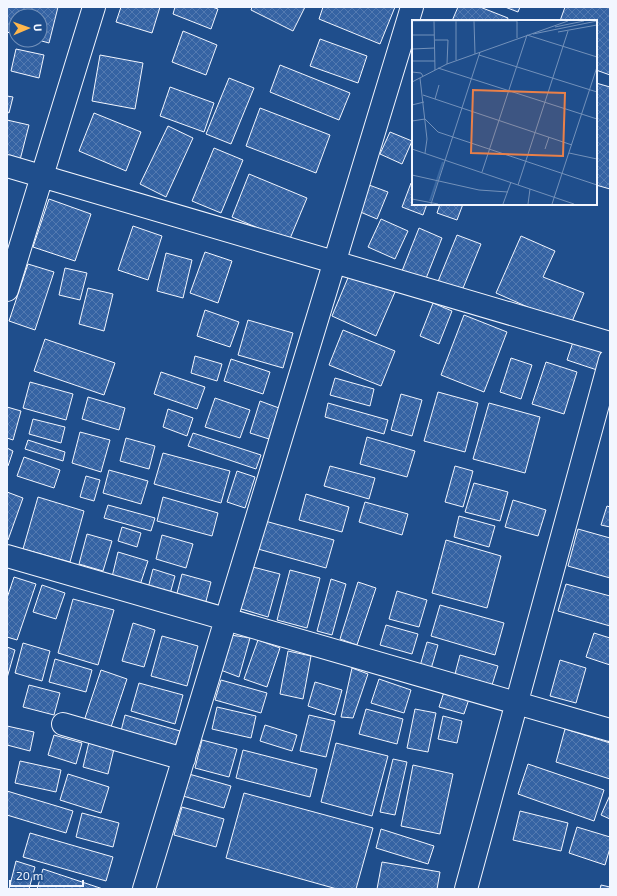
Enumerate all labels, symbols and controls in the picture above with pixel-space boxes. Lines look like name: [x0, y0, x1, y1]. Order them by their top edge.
north arrow: [8, 8, 48, 48]
inset map: [412, 20, 597, 205]
text: U: [32, 24, 45, 32]
scale bar: [10, 862, 83, 888]
text: 20 m: [16, 868, 43, 882]

